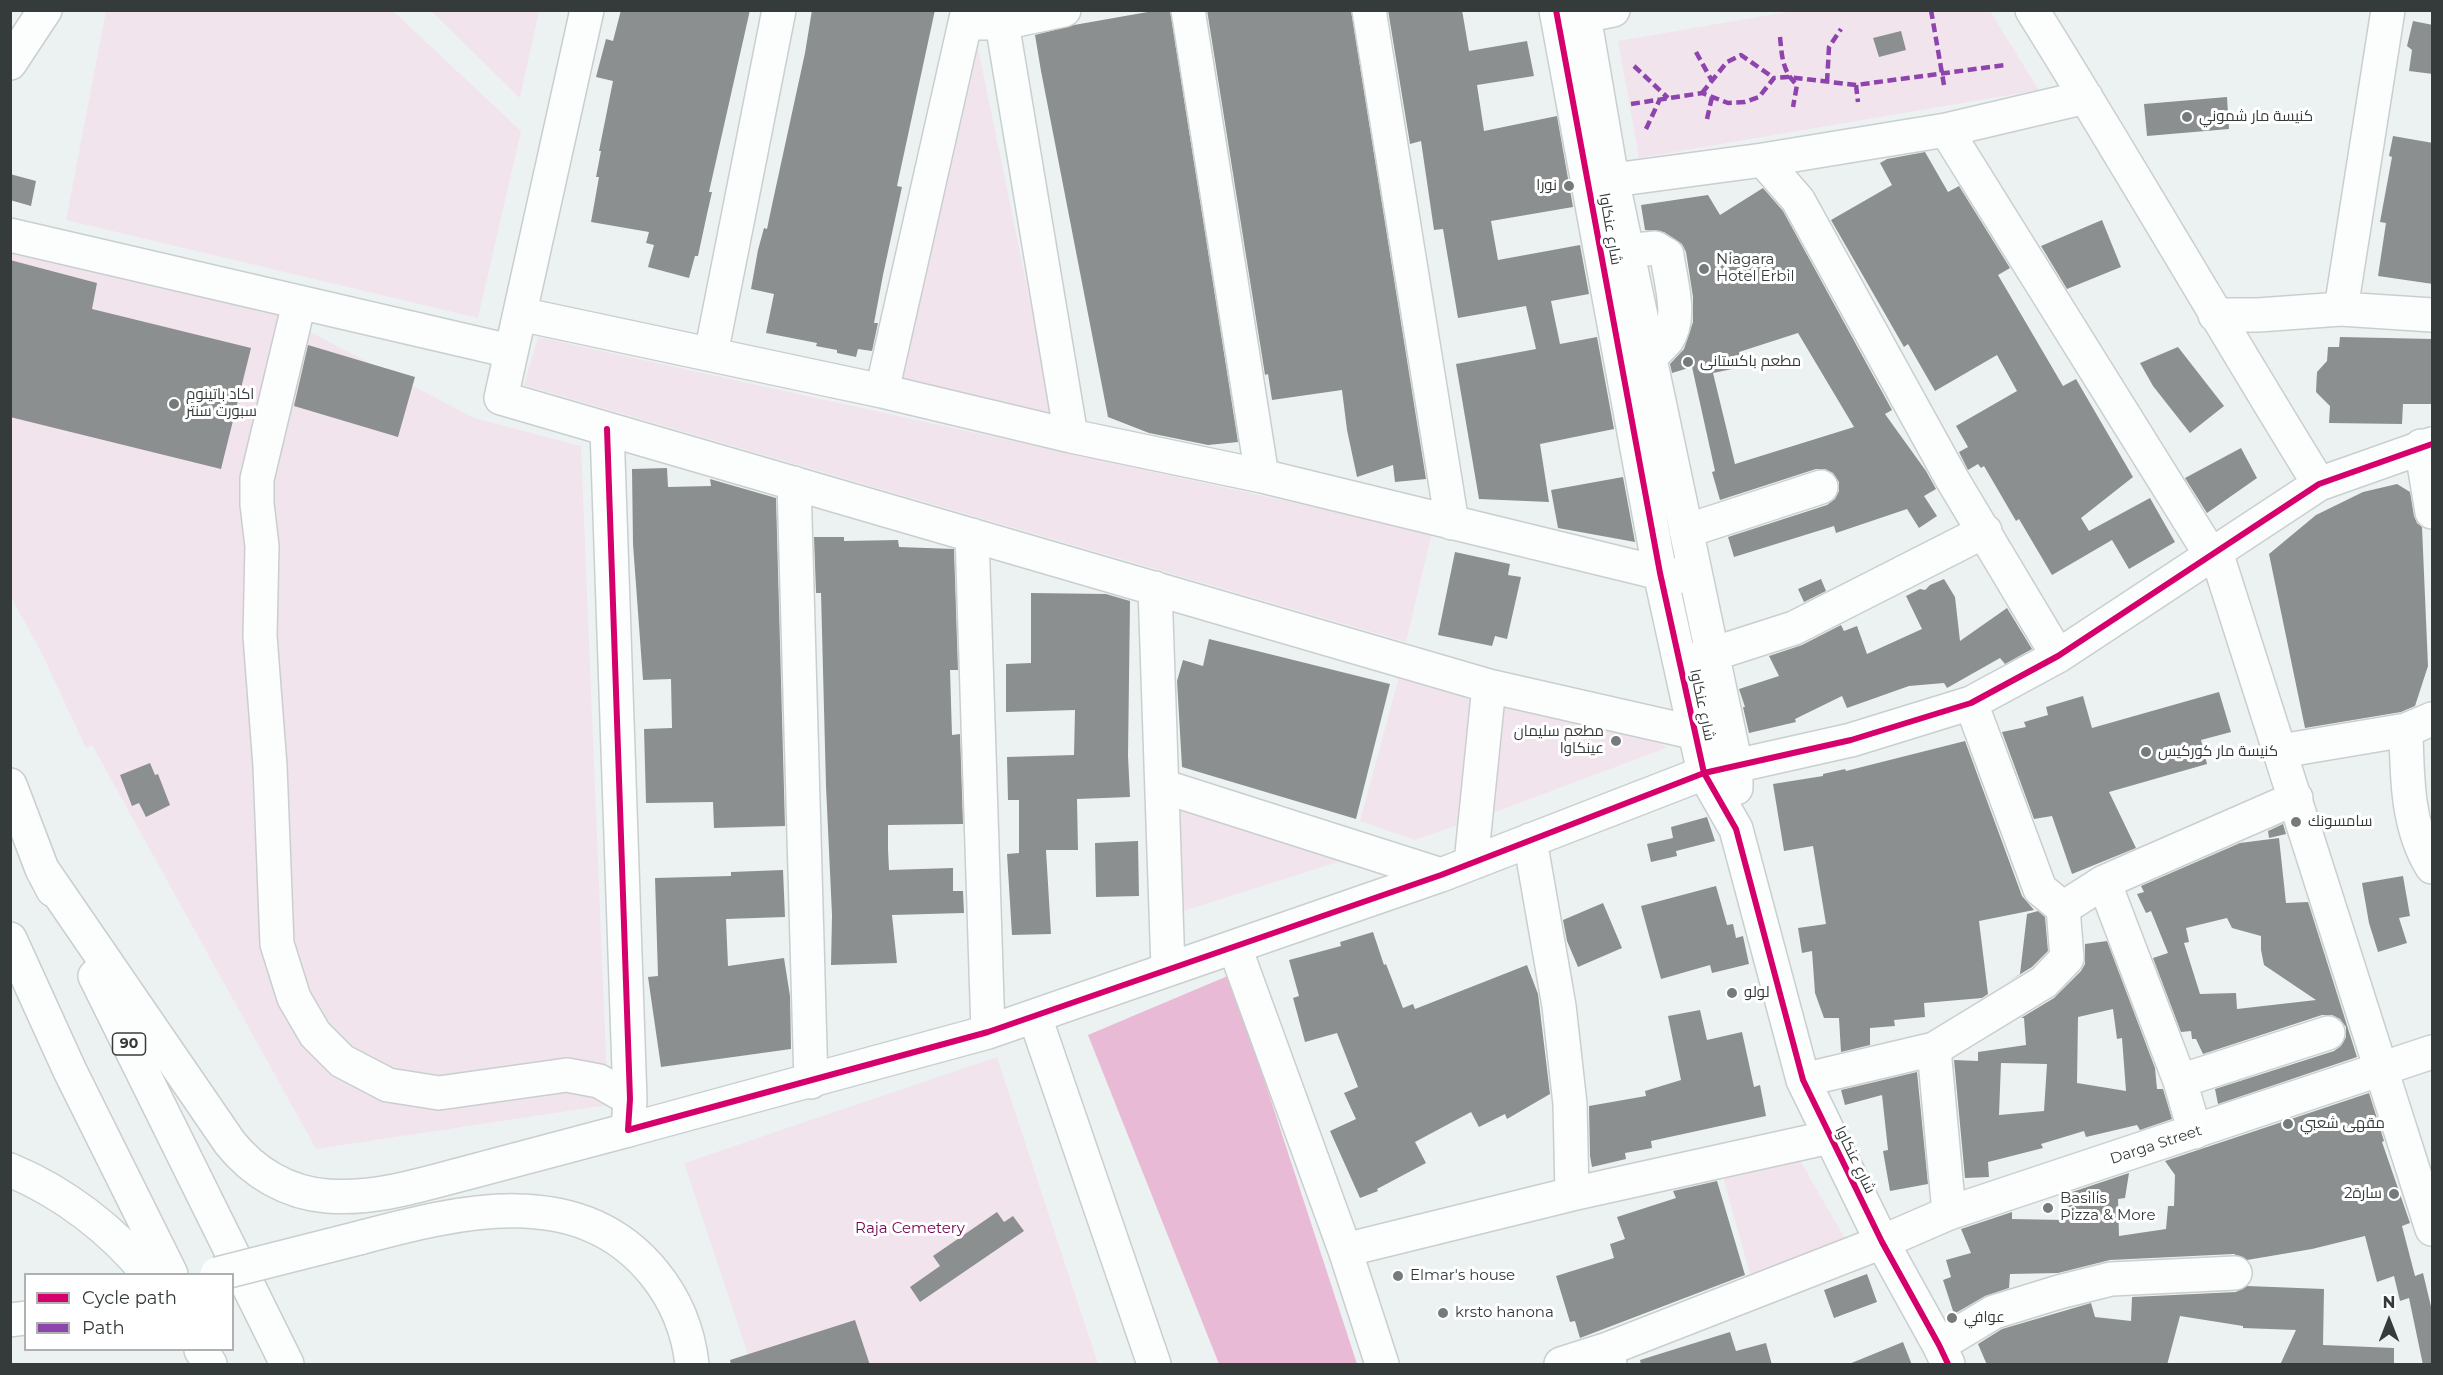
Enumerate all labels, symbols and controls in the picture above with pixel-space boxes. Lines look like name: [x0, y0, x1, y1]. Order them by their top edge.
place label: كنيسة مار شموني: [2199, 108, 2313, 126]
marker: كنيسة مار شموني: [2180, 110, 2194, 124]
place label: نورا: [1536, 177, 1557, 195]
marker: نورا: [1562, 179, 1576, 193]
street label: شارع عنكاوا: [1595, 192, 1625, 266]
place label: Niagara Hotel Erbil: [1716, 251, 1795, 286]
marker: Niagara Hotel Erbil: [1697, 262, 1711, 276]
place label: مطعم باکستانی: [1700, 353, 1801, 371]
marker: مطعم باکستانی: [1681, 355, 1695, 369]
place label: اكاد باتينوم سبورت سنتر: [186, 386, 257, 421]
marker: اكاد باتينوم سبورت سنتر: [167, 397, 181, 411]
street label: شارع عنكاوا: [1686, 668, 1718, 742]
place label: مطعم سليمان عينكاوا: [1514, 723, 1604, 758]
marker: مطعم سليمان عينكاوا: [1609, 734, 1623, 748]
place label: كنيسة مار كوركيس: [2158, 743, 2278, 761]
marker: كنيسة مار كوركيس: [2139, 745, 2153, 759]
place label: سامسونك: [2308, 813, 2372, 831]
marker: سامسونك: [2289, 815, 2303, 829]
place label: لولو: [1744, 984, 1770, 1002]
marker: لولو: [1725, 986, 1739, 1000]
road number: 90: [112, 1033, 146, 1055]
place label: مقهى شعبي: [2300, 1115, 2385, 1133]
marker: مقهى شعبي: [2281, 1117, 2295, 1131]
street label: Darga Street: [2108, 1122, 2204, 1168]
street label: شارع عنكاوا: [1831, 1123, 1879, 1197]
place label: سارة2: [2344, 1185, 2382, 1203]
marker: سارة2: [2387, 1187, 2401, 1201]
place label: Basilis Pizza & More: [2060, 1190, 2155, 1225]
marker: Basilis Pizza & More: [2041, 1201, 2055, 1215]
park label: Raja Cemetery: [855, 1220, 965, 1238]
place label: Elmar's house: [1410, 1267, 1515, 1285]
marker: Elmar's house: [1391, 1269, 1405, 1283]
legend: [24, 1273, 234, 1351]
text: Cycle path: [82, 1287, 177, 1309]
north arrow: [2359, 1291, 2419, 1351]
text: N: [2383, 1293, 2395, 1312]
place label: krsto hanona: [1455, 1304, 1554, 1322]
marker: krsto hanona: [1436, 1306, 1450, 1320]
place label: عوافي: [1964, 1309, 2005, 1327]
marker: عوافي: [1945, 1311, 1959, 1325]
text: Path: [82, 1317, 125, 1339]

